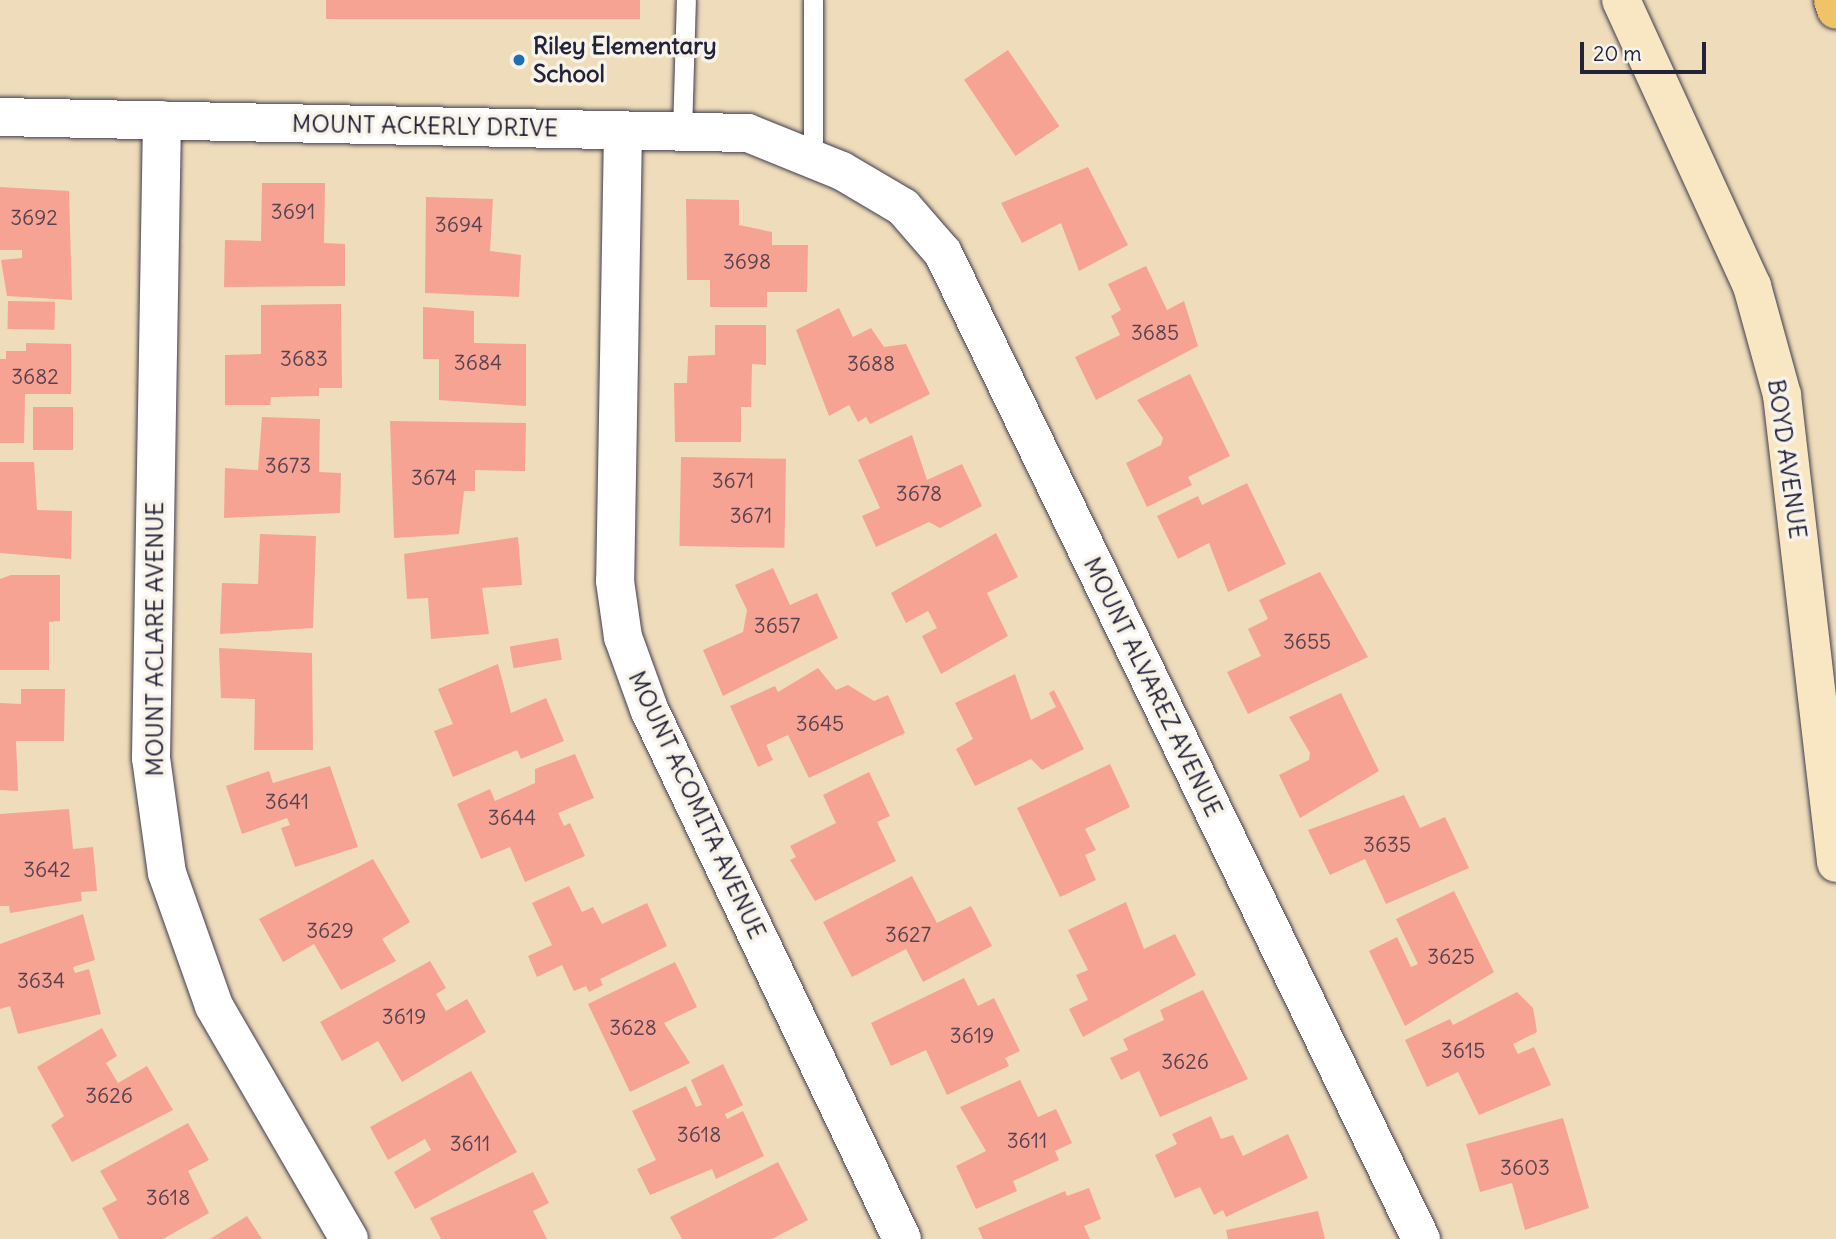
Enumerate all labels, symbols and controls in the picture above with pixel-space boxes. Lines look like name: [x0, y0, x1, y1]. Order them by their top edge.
scale bar: [1584, 28, 1710, 72]
place label: Riley Elementary School: [533, 32, 717, 88]
text: 20 m: [1593, 40, 1642, 67]
marker: Riley Elementary School: [511, 52, 527, 68]
street label: MOUNT ACKERLY DRIVE: [292, 109, 558, 143]
house number: 3691: [271, 199, 315, 225]
house number: 3692: [10, 205, 58, 231]
house number: 3694: [435, 212, 483, 238]
house number: 3698: [723, 249, 771, 275]
house number: 3685: [1131, 320, 1179, 346]
house number: 3683: [280, 346, 328, 372]
house number: 3684: [454, 350, 502, 376]
house number: 3688: [847, 351, 895, 377]
house number: 3682: [11, 364, 59, 390]
street label: BOYD AVENUE: [1762, 377, 1812, 541]
house number: 3673: [265, 453, 311, 479]
house number: 3674: [411, 465, 457, 491]
house number: 3671: [712, 468, 754, 494]
house number: 3678: [896, 481, 942, 507]
street label: MOUNT ACLARE AVENUE: [141, 502, 169, 776]
house number: 3671: [730, 503, 772, 529]
street label: MOUNT ALVAREZ AVENUE: [1078, 553, 1228, 821]
house number: 3657: [754, 613, 800, 639]
house number: 3655: [1283, 629, 1331, 655]
street label: MOUNT ACOMITA AVENUE: [622, 667, 772, 943]
house number: 3645: [796, 711, 844, 737]
house number: 3641: [265, 789, 309, 815]
house number: 3644: [488, 805, 536, 831]
house number: 3635: [1363, 832, 1411, 858]
house number: 3642: [23, 857, 71, 883]
house number: 3629: [306, 918, 354, 944]
house number: 3627: [885, 922, 931, 948]
house number: 3625: [1427, 944, 1475, 970]
house number: 3634: [17, 968, 65, 994]
house number: 3619: [382, 1004, 426, 1030]
house number: 3628: [609, 1015, 657, 1041]
house number: 3619: [950, 1023, 994, 1049]
house number: 3615: [1441, 1038, 1485, 1064]
house number: 3626: [1161, 1049, 1209, 1075]
house number: 3626: [85, 1083, 133, 1109]
house number: 3618: [677, 1122, 721, 1148]
house number: 3611: [1007, 1128, 1047, 1154]
house number: 3611: [450, 1131, 490, 1157]
house number: 3603: [1500, 1155, 1550, 1181]
house number: 3618: [146, 1185, 190, 1211]

